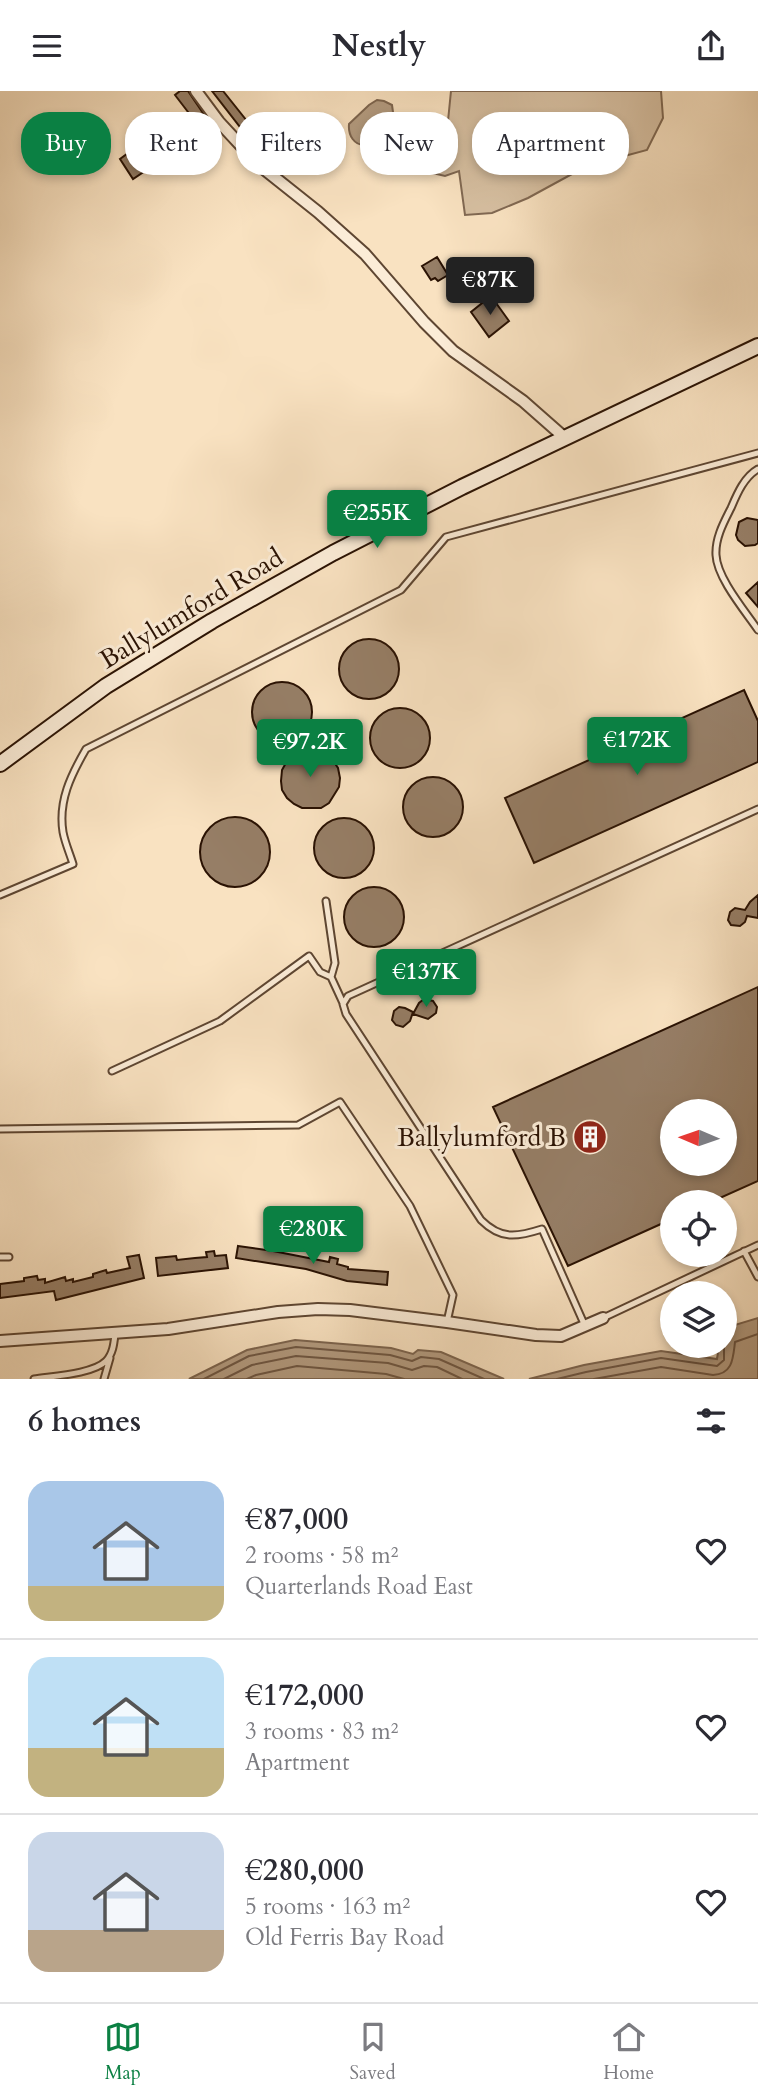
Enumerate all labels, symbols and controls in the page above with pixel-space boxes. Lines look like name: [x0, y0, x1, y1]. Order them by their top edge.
text: Nestly: [332, 24, 426, 68]
icon: menu: [28, 27, 66, 65]
icon: share: [692, 27, 730, 65]
chip: Buy: [21, 112, 111, 175]
chip: Rent: [125, 112, 222, 175]
chip: Filters: [236, 112, 346, 175]
chip: New: [360, 112, 458, 175]
chip: Apartment: [472, 112, 629, 175]
pin: €87K: [449, 257, 531, 317]
text: €87K: [462, 264, 518, 295]
pin: €255K: [328, 491, 426, 550]
text: €255K: [343, 497, 411, 528]
street label: Ballylumford Road: [93, 540, 290, 677]
pin: €172K: [588, 717, 686, 777]
pin: €97.2K: [253, 719, 367, 779]
text: €172K: [603, 724, 671, 755]
text: €97.2K: [273, 726, 347, 757]
pin: €137K: [377, 949, 475, 1009]
text: €137K: [392, 956, 460, 987]
north arrow: [660, 1099, 737, 1176]
map controls: [660, 1099, 737, 1358]
building icon: Ballylumford B: [571, 1118, 609, 1156]
place label: Ballylumford B: [397, 1120, 566, 1155]
button: locate: [660, 1190, 737, 1267]
pin: €280K: [264, 1207, 362, 1266]
text: €280K: [279, 1213, 347, 1244]
button: layers: [660, 1281, 737, 1358]
text: 6 homes: [28, 1401, 141, 1442]
icon: filters: [692, 1402, 730, 1440]
text: €87,000: [245, 1499, 348, 1540]
icon: home: [84, 1509, 168, 1593]
icon: heart: [692, 1532, 730, 1570]
text: 2 rooms · 58 m²: [245, 1540, 398, 1571]
text: Quarterlands Road East: [245, 1571, 473, 1602]
text: €172,000: [245, 1675, 364, 1716]
icon: home: [84, 1685, 168, 1769]
icon: heart: [692, 1708, 730, 1746]
text: 3 rooms · 83 m²: [245, 1716, 398, 1747]
text: Apartment: [245, 1747, 349, 1778]
text: €280,000: [245, 1850, 364, 1891]
icon: home: [84, 1860, 168, 1944]
icon: heart: [692, 1883, 730, 1921]
text: 5 rooms · 163 m²: [245, 1891, 410, 1922]
text: Old Ferris Bay Road: [245, 1922, 444, 1953]
tab: Map: [104, 2018, 142, 2086]
tab: Saved: [350, 2018, 396, 2086]
tab: Home: [603, 2018, 654, 2086]

